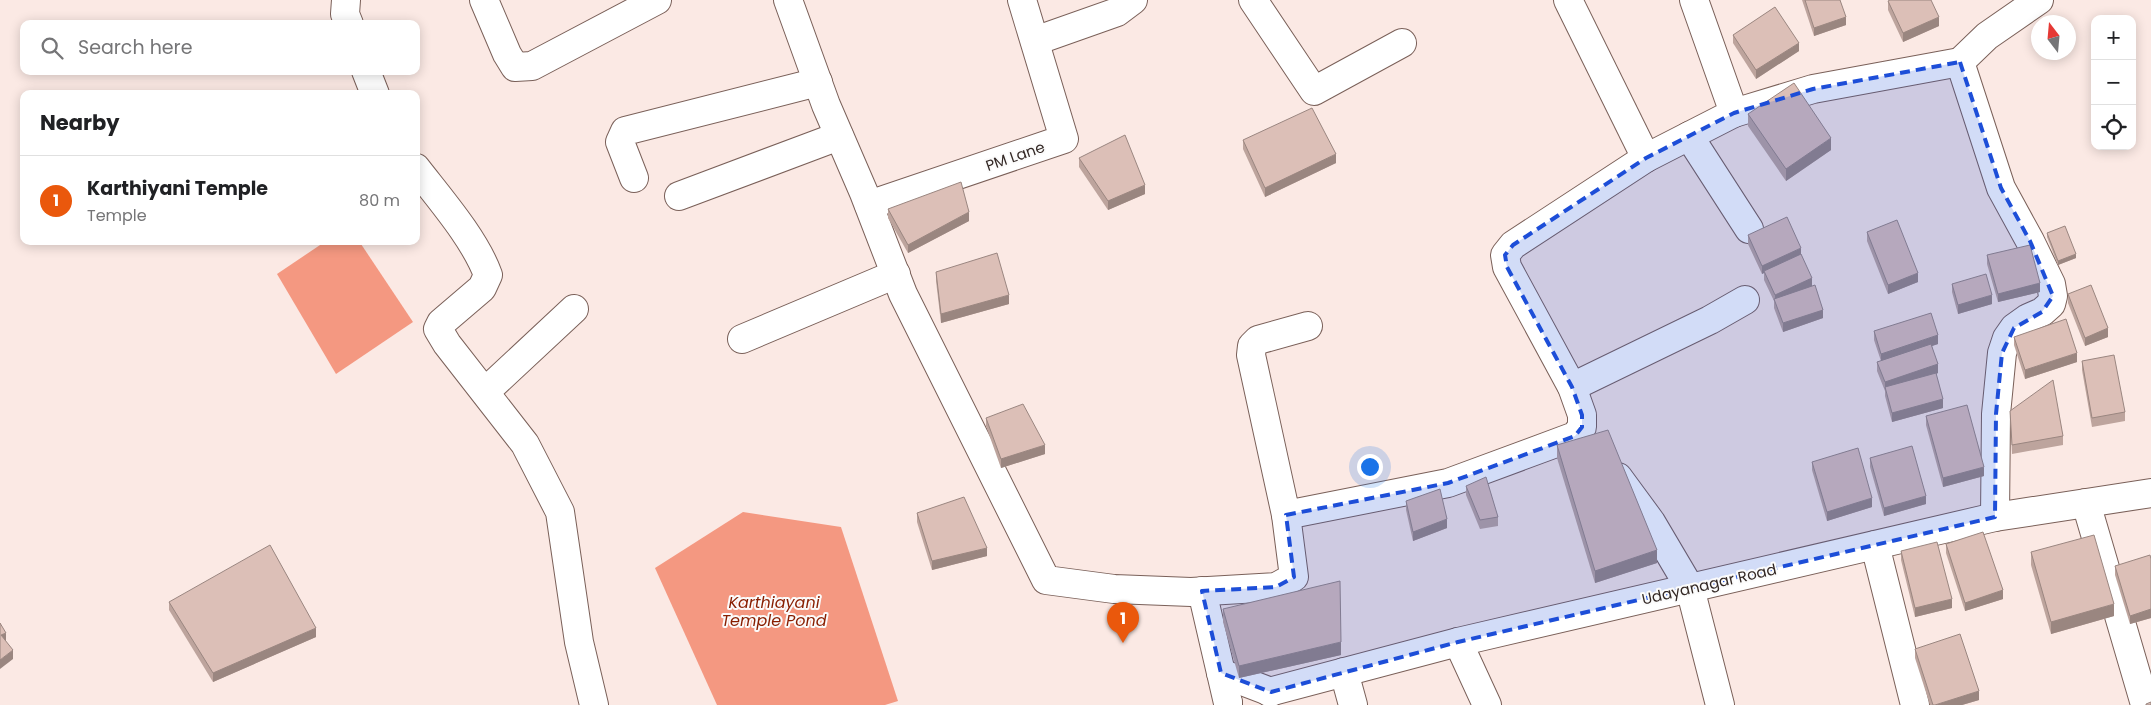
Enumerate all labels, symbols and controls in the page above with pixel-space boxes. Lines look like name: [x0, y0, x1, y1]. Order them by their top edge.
north arrow: [2031, 15, 2076, 60]
map controls: [2091, 15, 2136, 150]
button: +: [2091, 15, 2136, 60]
search box: [20, 20, 420, 75]
icon: search: [38, 34, 66, 62]
text: Search here: [78, 34, 192, 61]
button: −: [2091, 60, 2136, 105]
button: locate: [2091, 105, 2136, 150]
text: Nearby: [40, 108, 120, 137]
street label: PM Lane: [983, 136, 1047, 176]
text: Karthiyani Temple: [87, 175, 268, 202]
text: 1: [53, 189, 59, 212]
text: 80 m: [359, 189, 400, 212]
text: Temple: [87, 204, 147, 227]
your location: [1357, 454, 1383, 480]
street label: Udayanagar Road: [1640, 558, 1778, 610]
water label: Karthiayani Temple Pond: [721, 591, 827, 632]
pin: 1: [1107, 602, 1139, 643]

